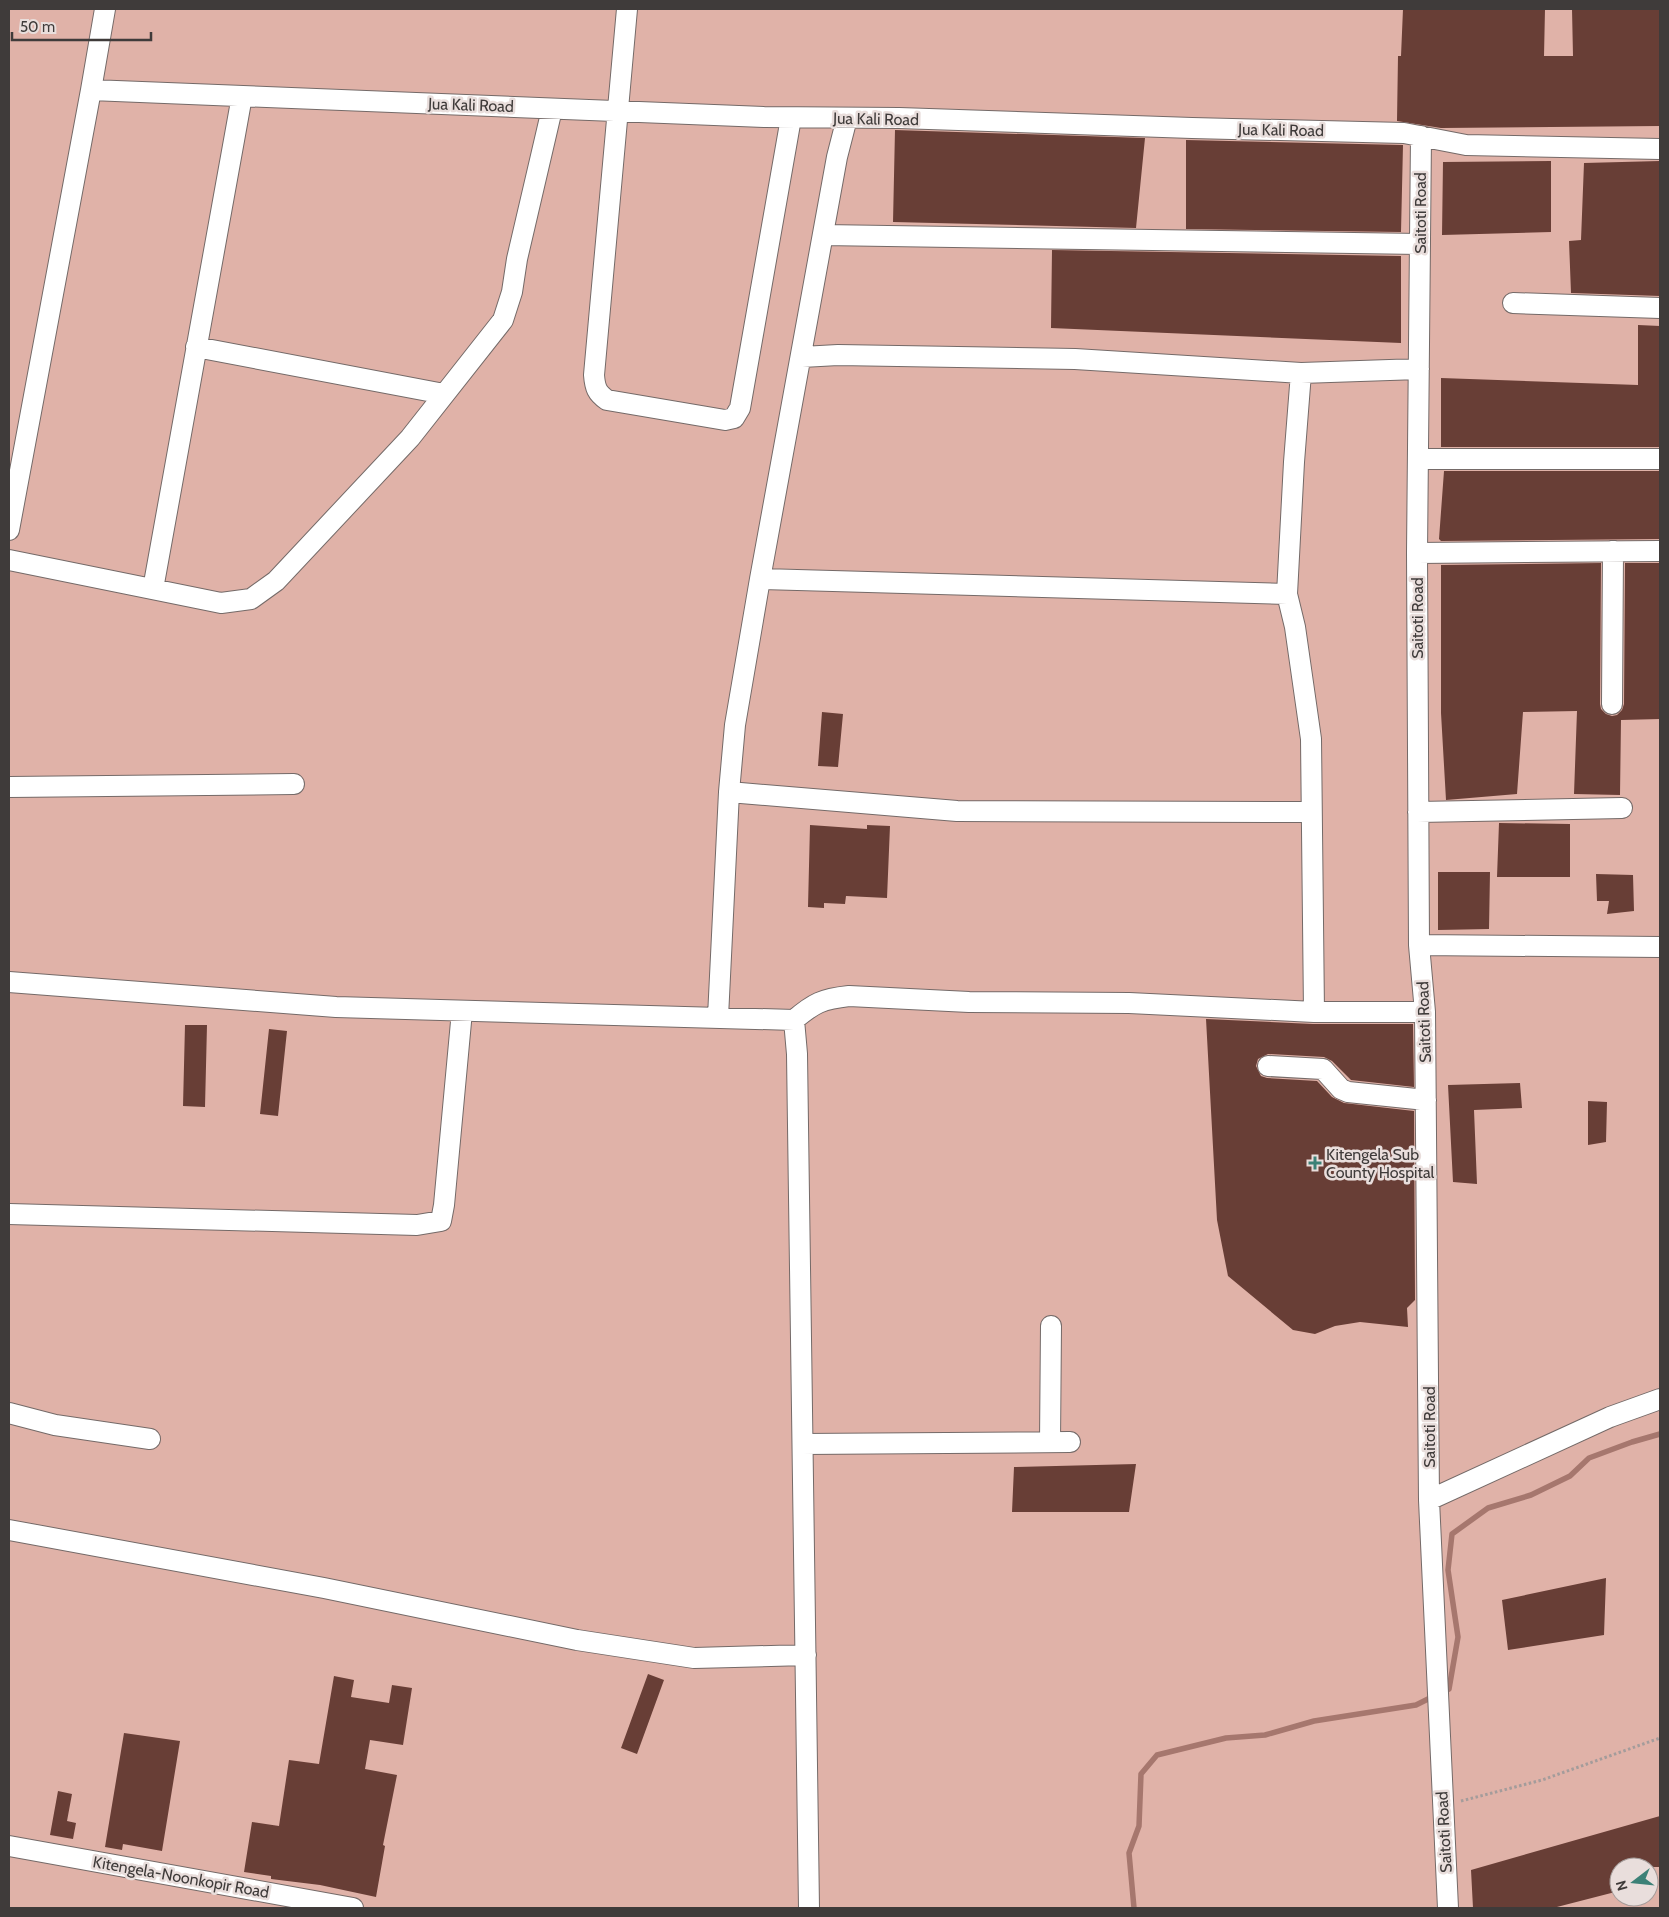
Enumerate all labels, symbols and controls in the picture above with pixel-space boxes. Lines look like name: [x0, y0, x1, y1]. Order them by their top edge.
scale bar: [12, 10, 151, 42]
text: 50 m: [20, 18, 55, 36]
street label: Jua Kali Road: [427, 94, 514, 116]
street label: Jua Kali Road: [832, 109, 919, 129]
street label: Jua Kali Road: [1237, 120, 1324, 140]
street label: Saitoti Road: [1411, 172, 1430, 254]
street label: Saitoti Road: [1408, 577, 1427, 659]
street label: Saitoti Road: [1413, 981, 1435, 1063]
place label: Kitengela Sub County Hospital: [1326, 1145, 1435, 1182]
marker: Kitengela Sub County Hospital: [1308, 1156, 1322, 1170]
street label: Saitoti Road: [1420, 1386, 1439, 1468]
street label: Saitoti Road: [1432, 1791, 1456, 1873]
street label: Kitengela-Noonkopir Road: [91, 1852, 271, 1902]
north arrow: [1609, 1857, 1659, 1907]
text: N: [1611, 1878, 1632, 1893]

